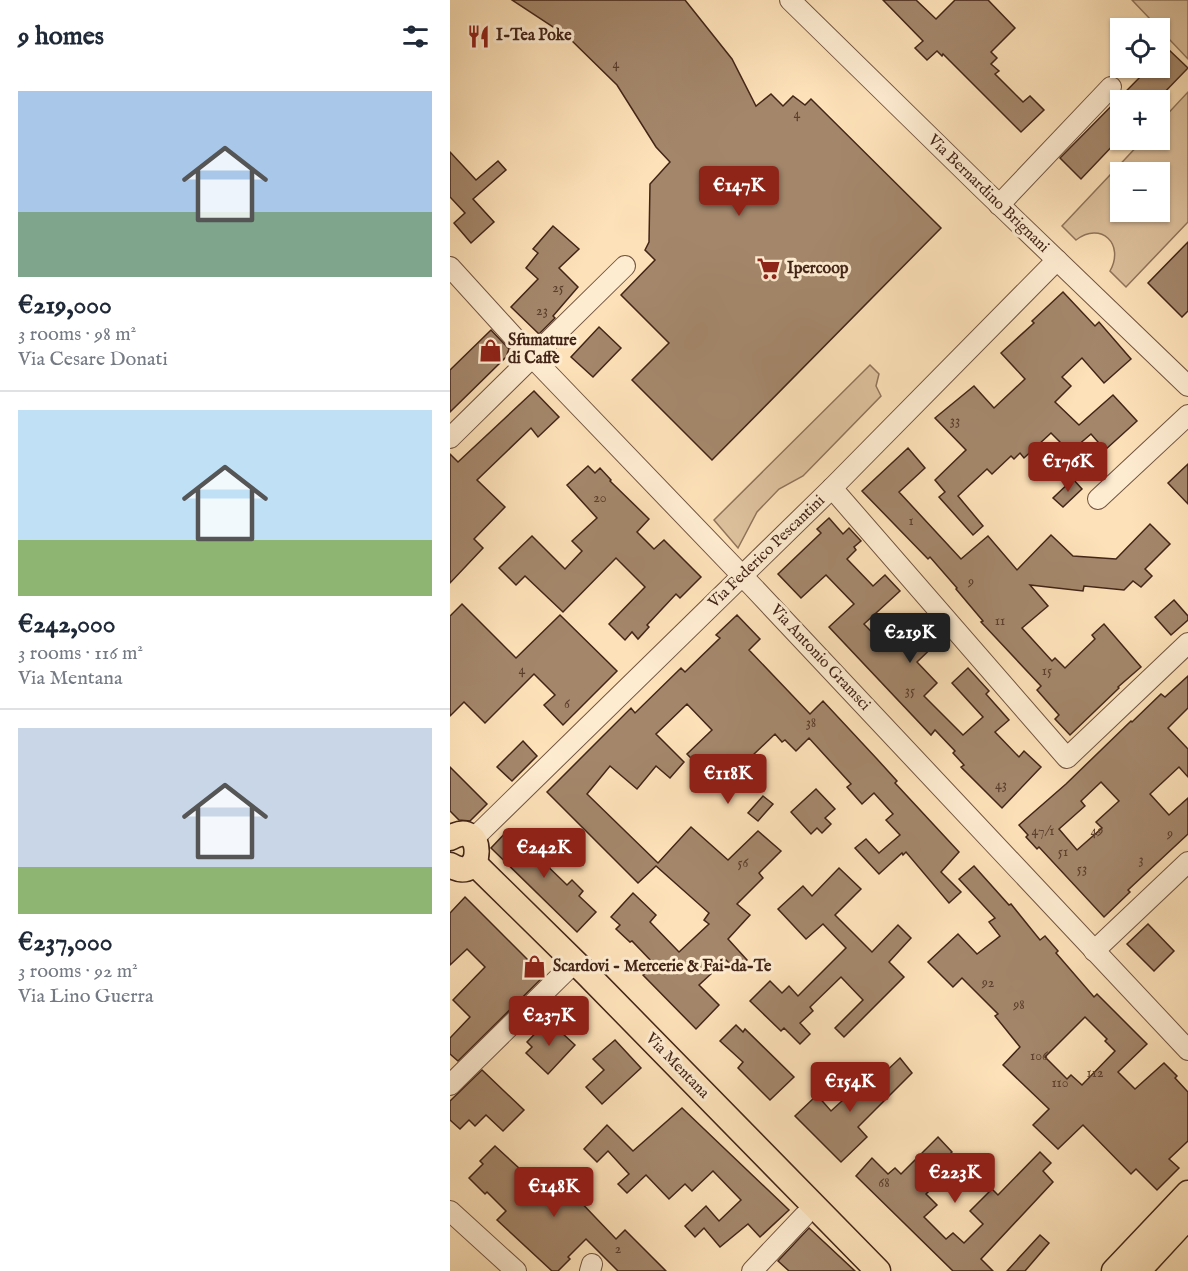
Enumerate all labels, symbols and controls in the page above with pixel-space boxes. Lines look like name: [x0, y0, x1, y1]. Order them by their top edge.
map controls: [1110, 18, 1170, 222]
button: locate: [1110, 18, 1170, 78]
text: 9 homes: [18, 20, 104, 53]
icon: filters: [399, 20, 432, 53]
restaurant icon: I-Tea Poke: [465, 23, 491, 49]
place label: I-Tea Poke: [496, 26, 572, 46]
house number: 4: [613, 55, 620, 73]
button: +: [1110, 90, 1170, 150]
house number: 4: [794, 105, 801, 123]
icon: home: [171, 130, 279, 238]
street label: Via Bernardino Brignani: [922, 130, 1053, 257]
button: −: [1110, 162, 1170, 222]
pin: €147K: [697, 166, 781, 217]
text: €147K: [713, 173, 765, 198]
supermarket icon: Ipercoop: [756, 256, 782, 282]
place label: Ipercoop: [787, 259, 849, 279]
house number: 25: [552, 279, 564, 297]
text: €219,000: [18, 289, 112, 322]
house number: 23: [536, 302, 548, 320]
text: 3 rooms · 98 m²: [18, 322, 136, 347]
place label: Sfumature di Caffè: [508, 331, 577, 369]
shop icon: Sfumature di Caffè: [477, 337, 503, 363]
text: Via Cesare Donati: [18, 347, 168, 372]
house number: 33: [950, 412, 960, 430]
pin: €176K: [1026, 442, 1110, 493]
icon: home: [171, 449, 279, 557]
text: €176K: [1042, 449, 1094, 474]
house number: 20: [593, 489, 607, 507]
street label: Via Federico Pescantini: [704, 491, 829, 613]
house number: 1: [908, 512, 914, 530]
house number: 9: [967, 573, 974, 591]
street label: Via Antonio Gramsci: [765, 600, 874, 715]
text: €242,000: [18, 608, 116, 641]
house number: 11: [995, 612, 1005, 630]
pin: €219K: [868, 613, 952, 664]
text: €219K: [884, 620, 936, 645]
text: 3 rooms · 116 m²: [18, 641, 143, 666]
house number: 4: [519, 661, 526, 679]
house number: 15: [1042, 662, 1052, 680]
text: Via Mentana: [18, 666, 123, 691]
house number: 35: [905, 682, 915, 700]
house number: 6: [564, 695, 571, 713]
house number: 38: [806, 714, 816, 732]
pin: €118K: [686, 754, 770, 805]
text: €118K: [704, 761, 752, 786]
icon: home: [171, 767, 279, 875]
house number: 43: [995, 776, 1007, 794]
house number: 47/1: [1032, 822, 1054, 840]
house number: 49: [1091, 822, 1103, 840]
house number: 9: [1166, 825, 1173, 843]
pin: €242K: [502, 828, 586, 879]
text: €242K: [517, 835, 571, 860]
house number: 51: [1058, 843, 1068, 861]
house number: 3: [1138, 851, 1144, 869]
house number: 56: [738, 854, 750, 872]
house number: 53: [1077, 860, 1087, 878]
text: €237,000: [18, 926, 113, 959]
shop icon: Scardovi - Mercerie & Fai-da-Te: [522, 954, 548, 980]
place label: Scardovi - Mercerie & Fai-da-Te: [553, 957, 772, 977]
text: 3 rooms · 92 m²: [18, 959, 138, 984]
house number: 92: [981, 974, 995, 992]
text: Via Lino Guerra: [18, 984, 154, 1009]
pin: €237K: [507, 996, 591, 1047]
house number: 98: [1012, 996, 1025, 1014]
text: €237K: [523, 1003, 575, 1028]
street label: Via Mentana: [640, 1028, 713, 1103]
house number: 106: [1030, 1047, 1049, 1065]
pin: €154K: [808, 1062, 892, 1113]
house number: 112: [1086, 1064, 1104, 1082]
text: €154K: [825, 1069, 875, 1094]
house number: 110: [1051, 1074, 1069, 1092]
pin: €223K: [913, 1153, 997, 1204]
text: €223K: [929, 1160, 981, 1185]
pin: €148K: [512, 1167, 596, 1218]
text: €148K: [528, 1174, 580, 1199]
house number: 68: [878, 1174, 890, 1192]
house number: 2: [615, 1240, 622, 1258]

